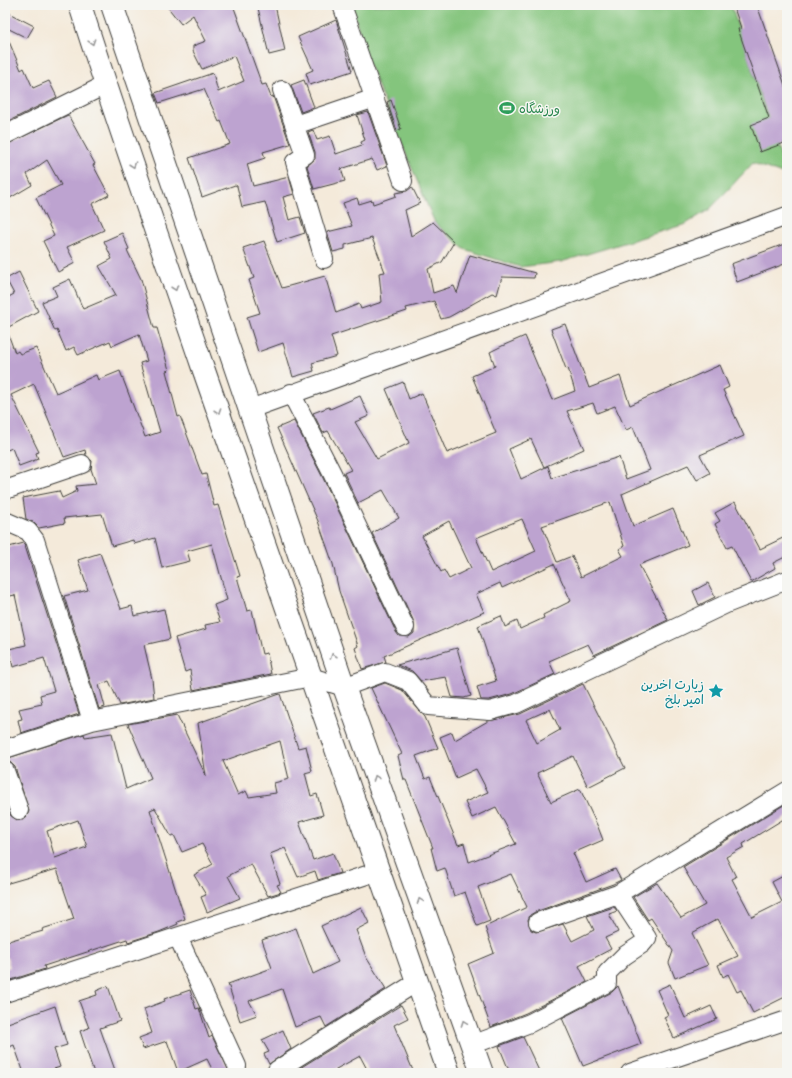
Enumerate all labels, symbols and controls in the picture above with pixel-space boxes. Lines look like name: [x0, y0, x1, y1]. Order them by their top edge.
one-way arrow: [87, 39, 96, 46]
sports icon: ورزشگاه: [498, 99, 516, 117]
place label: ورزشگاه: [519, 101, 560, 118]
one-way arrow: [128, 162, 137, 169]
one-way arrow: [171, 285, 179, 292]
one-way arrow: [213, 408, 222, 415]
one-way arrow: [329, 652, 338, 659]
place label: زیارت اخرین امیر بلخ: [641, 679, 704, 709]
place icon: زیارت اخرین امیر بلخ: [707, 682, 725, 700]
one-way arrow: [373, 775, 381, 782]
one-way arrow: [416, 897, 425, 904]
one-way arrow: [460, 1020, 468, 1027]

